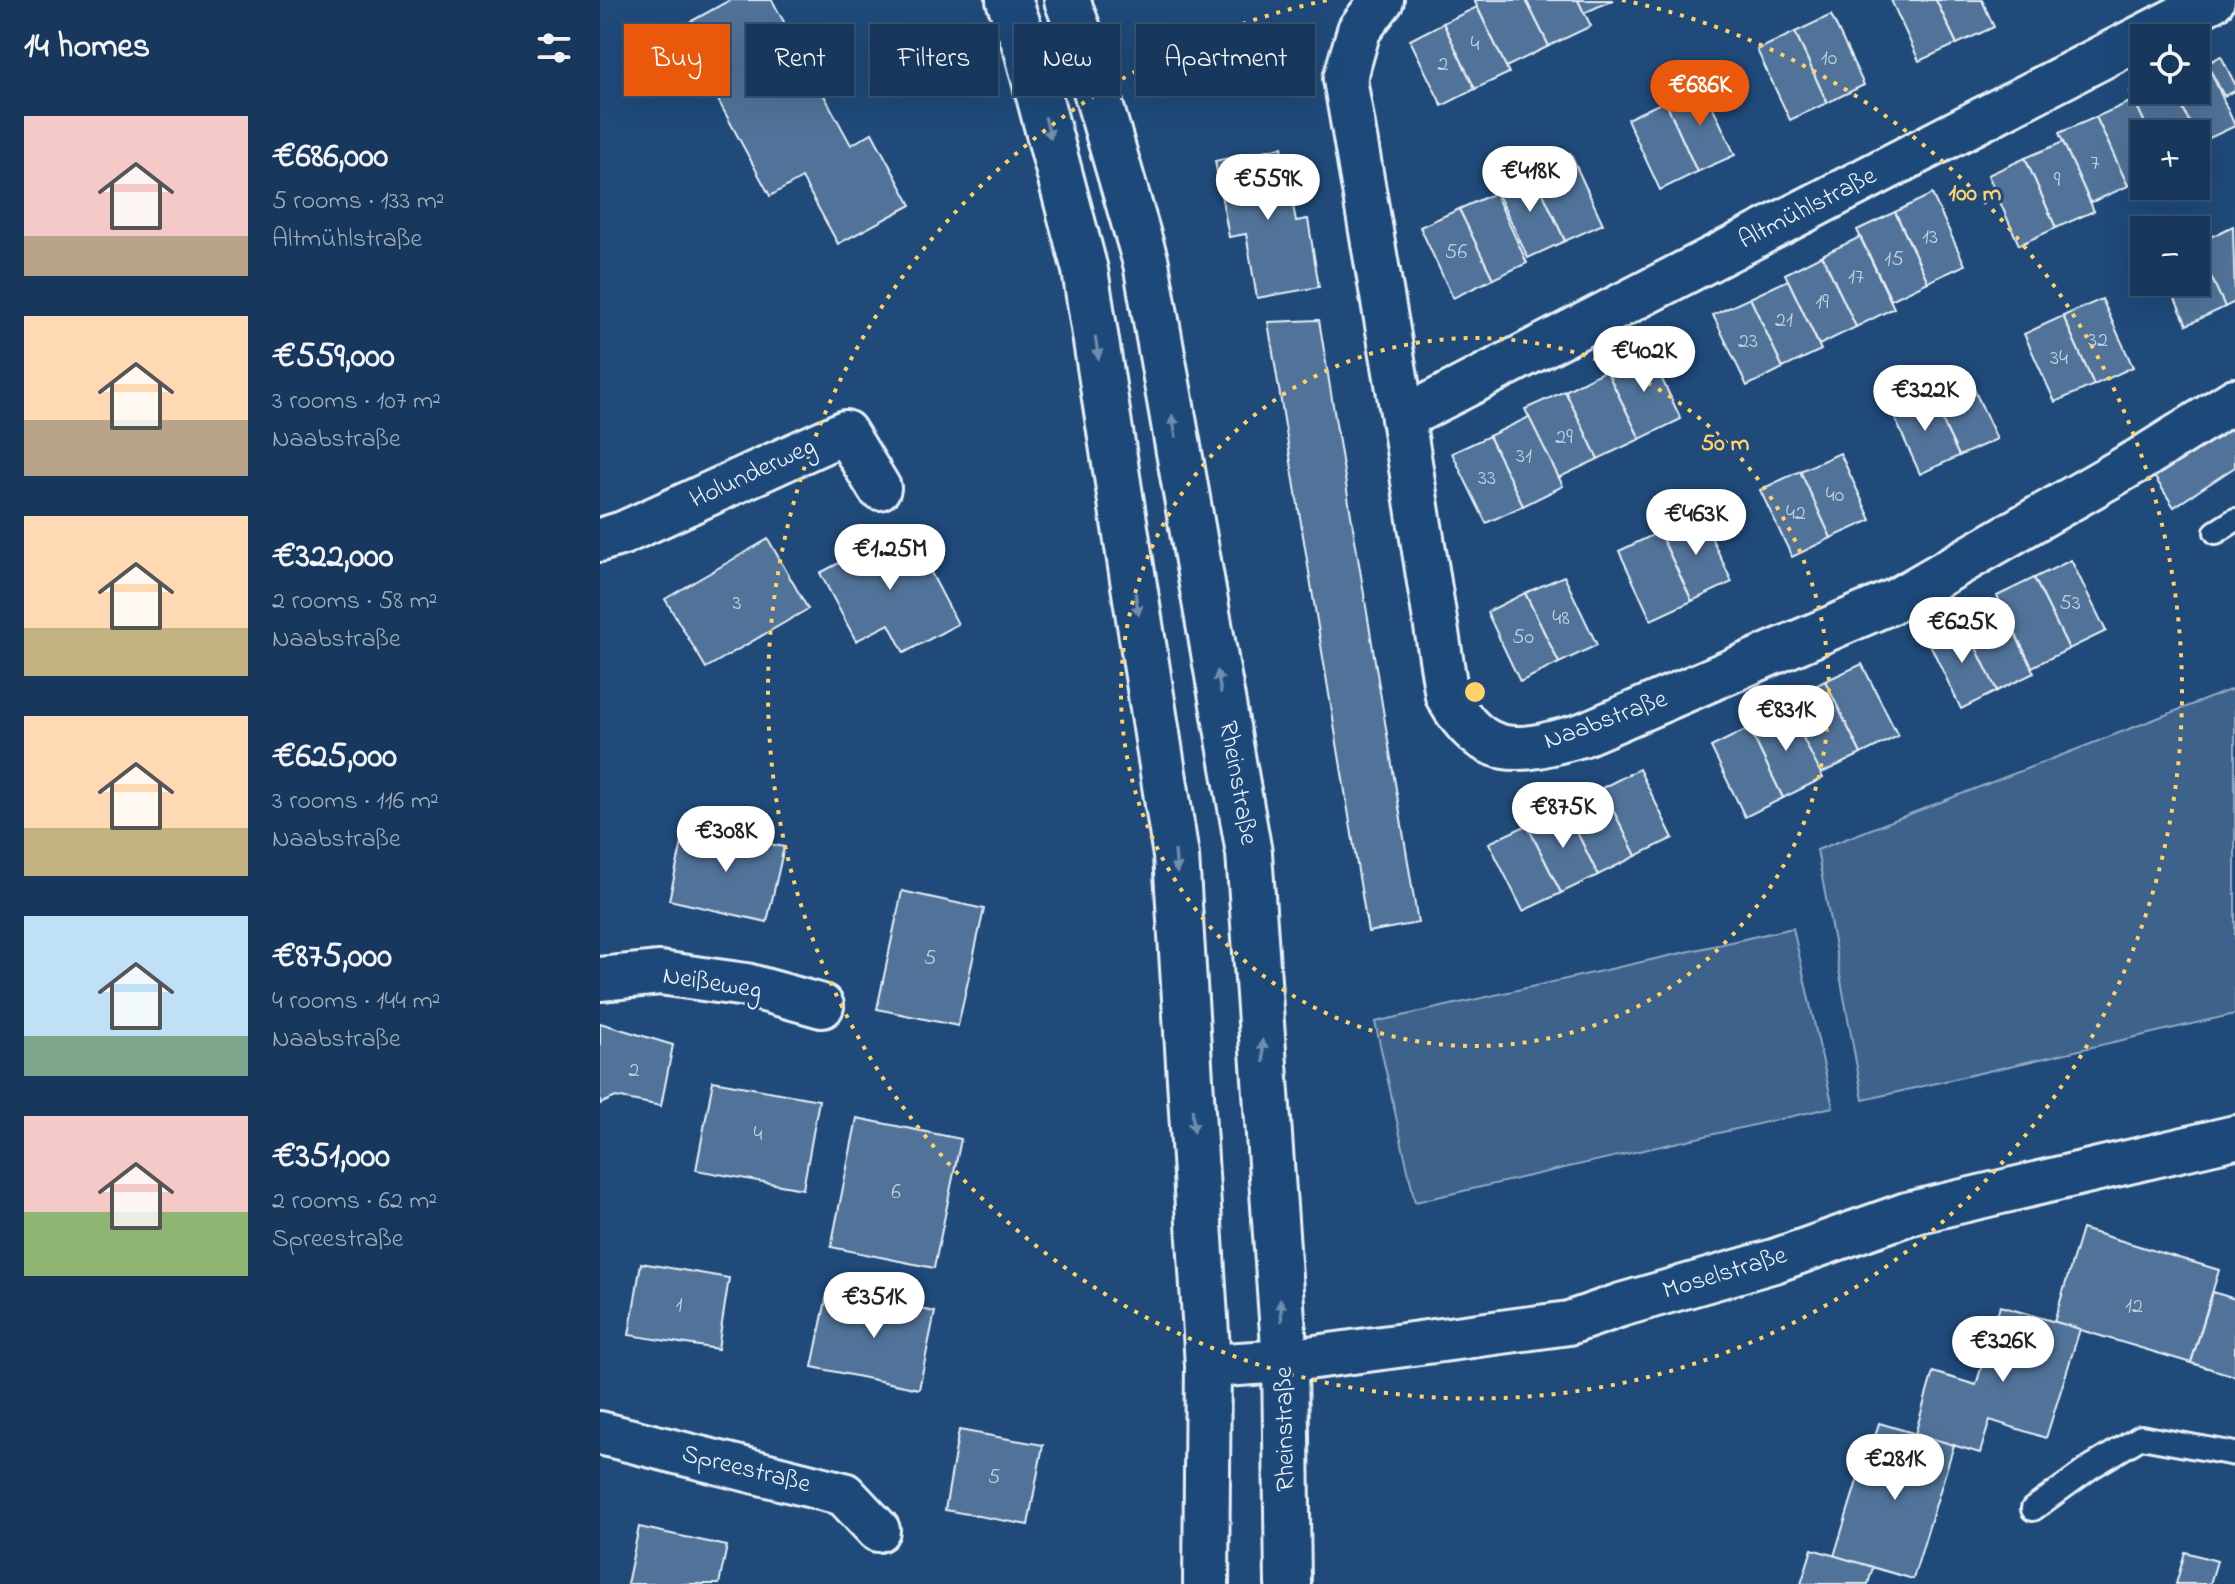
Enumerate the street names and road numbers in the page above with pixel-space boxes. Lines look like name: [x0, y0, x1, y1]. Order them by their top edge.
street label: Altmühlstraße: [1732, 158, 1884, 260]
street label: Holunderweg: [684, 428, 822, 520]
street label: Naabstraße: [1539, 681, 1673, 761]
street label: Rheinstraße: [1207, 718, 1267, 848]
street label: Neißeweg: [660, 957, 764, 1011]
street label: Moselstraße: [1658, 1237, 1792, 1311]
street label: Rheinstraße: [1266, 1366, 1306, 1492]
street label: Spreestraße: [678, 1436, 815, 1504]

